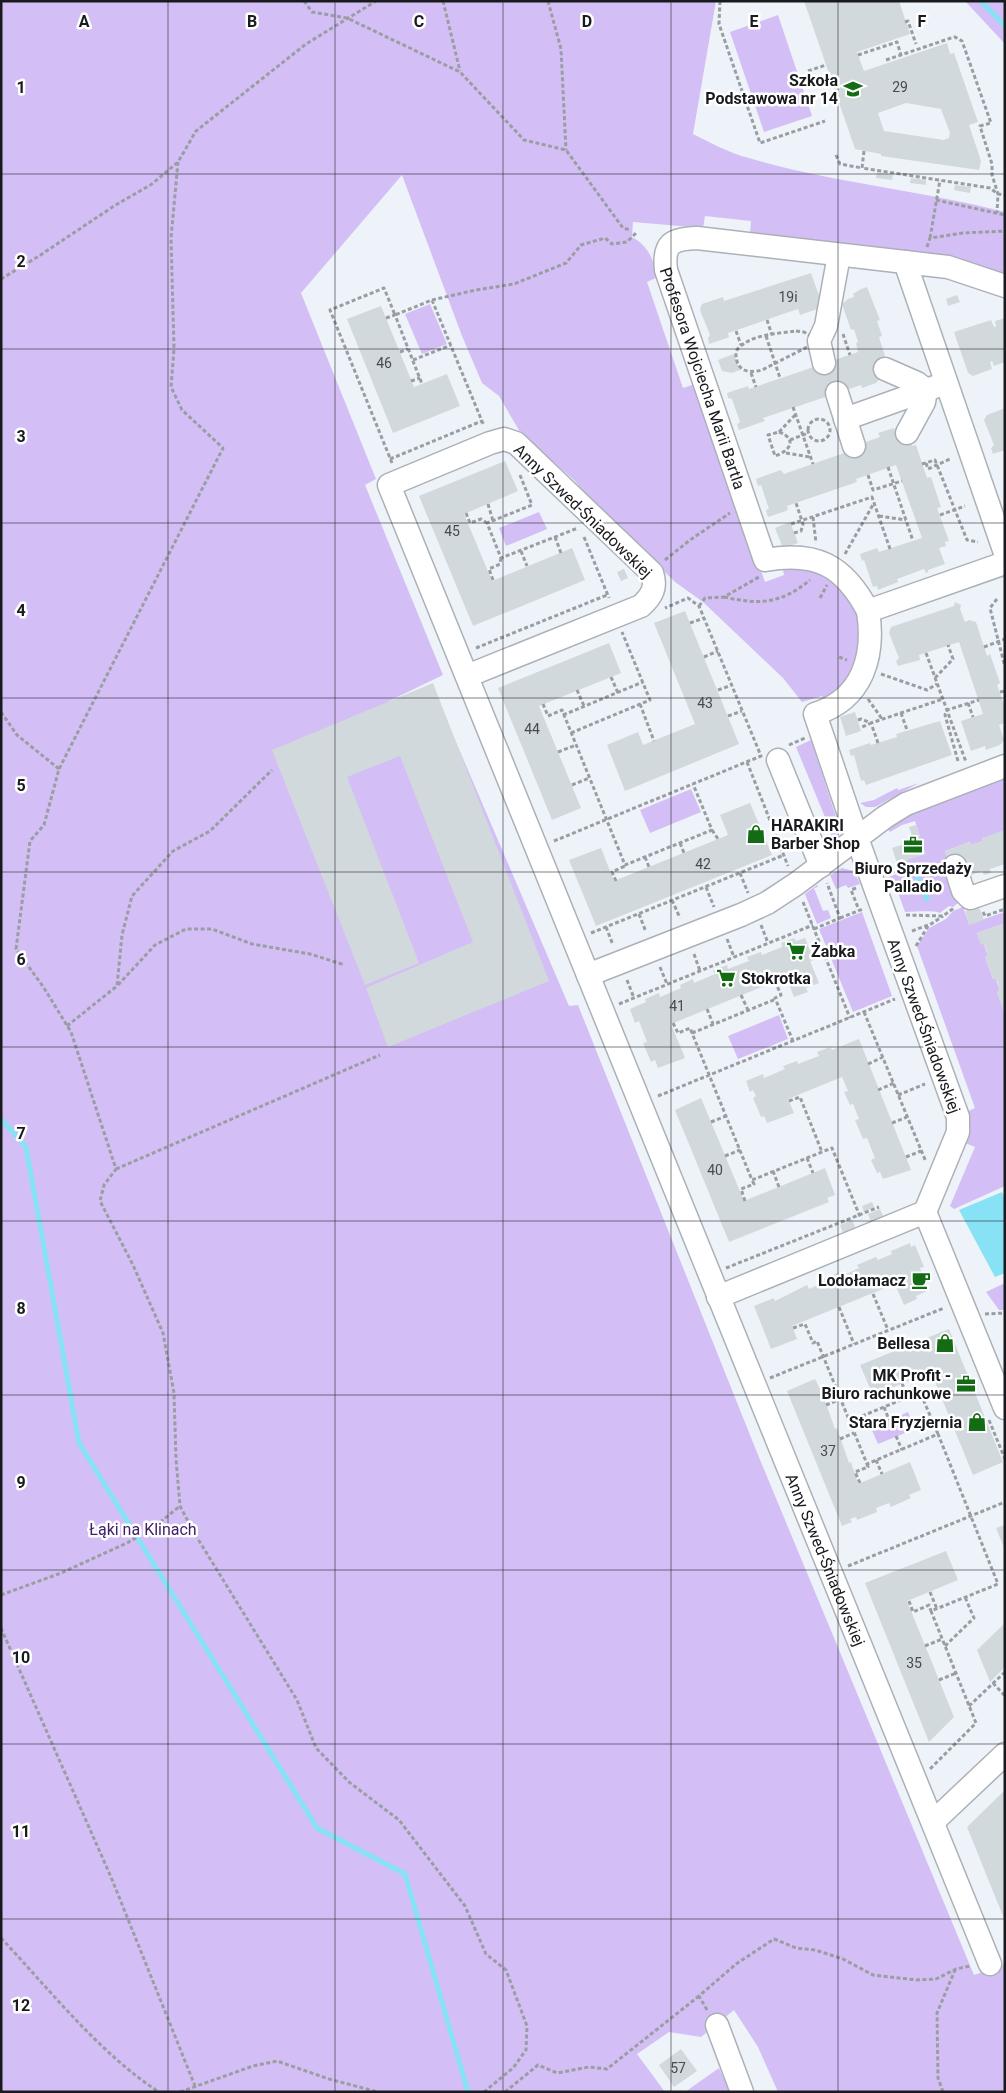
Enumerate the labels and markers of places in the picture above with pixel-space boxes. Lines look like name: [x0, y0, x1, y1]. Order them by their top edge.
place label: Szkoła Podstawowa nr 14: [705, 71, 838, 108]
school or university icon: Szkoła Podstawowa nr 14: [842, 78, 864, 100]
place label: HARAKIRI Barber Shop: [771, 816, 860, 853]
shop icon: HARAKIRI Barber Shop: [745, 823, 767, 845]
office icon: Biuro Sprzedaży Palladio: [902, 834, 924, 856]
place label: Biuro Sprzedaży Palladio: [854, 859, 973, 896]
supermarket icon: Żabka: [785, 940, 807, 962]
place label: Żabka: [811, 942, 856, 961]
supermarket icon: Stokrotka: [715, 967, 737, 989]
place label: Stokrotka: [741, 969, 811, 988]
cafe icon: Lodołamacz: [910, 1269, 932, 1291]
place label: Lodołamacz: [818, 1271, 906, 1290]
shop icon: Bellesa: [934, 1332, 956, 1354]
place label: Bellesa: [877, 1334, 930, 1353]
place label: MK Profit - Biuro rachunkowe: [822, 1366, 951, 1403]
office icon: MK Profit - Biuro rachunkowe: [955, 1373, 977, 1395]
shop icon: Stara Fryzjernia: [966, 1411, 988, 1433]
place label: Stara Fryzjernia: [849, 1413, 962, 1432]

